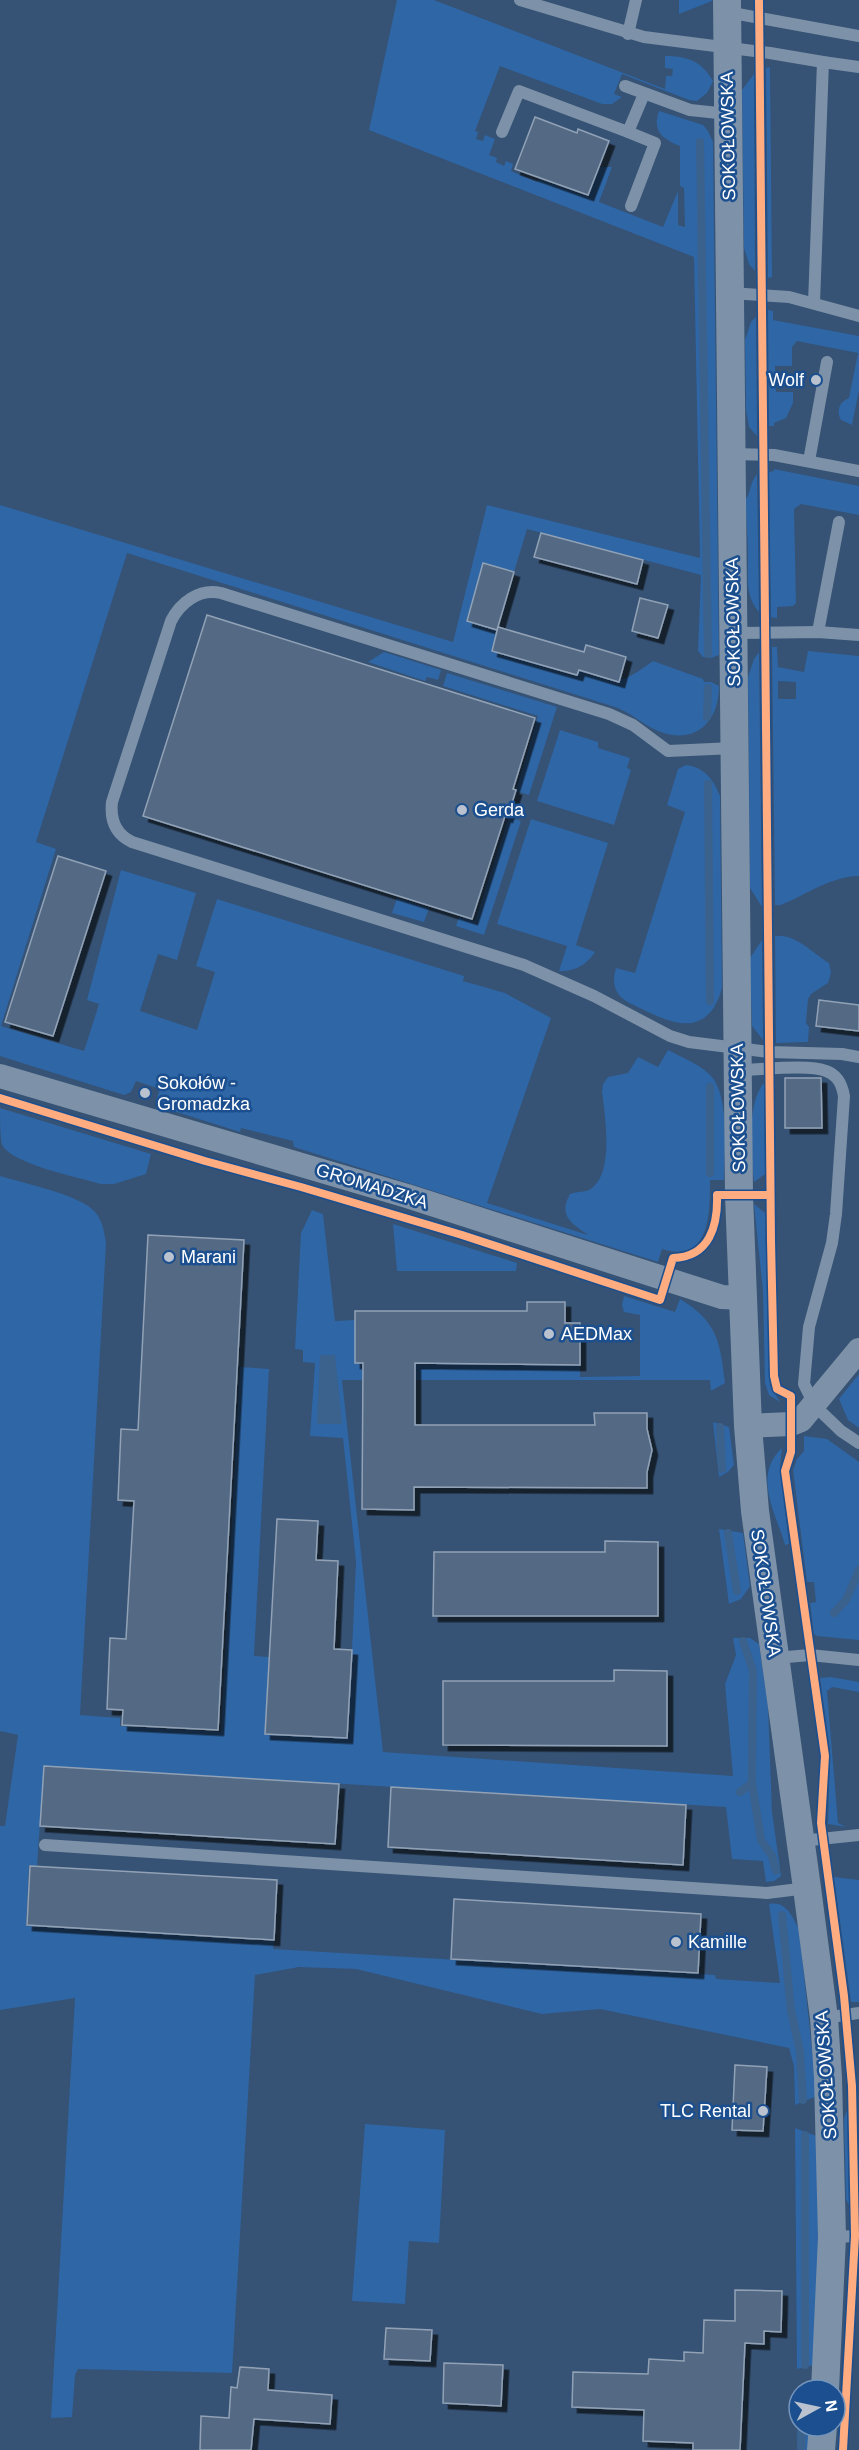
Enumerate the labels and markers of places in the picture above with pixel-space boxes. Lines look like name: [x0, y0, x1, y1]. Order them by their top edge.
place label: Wolf: [768, 370, 805, 390]
marker: Wolf: [809, 373, 823, 387]
place label: Gerda: [474, 800, 525, 820]
marker: Gerda: [455, 803, 469, 817]
place label: Sokołów - Gromadzka: [157, 1073, 251, 1114]
marker: Sokołów - Gromadzka: [138, 1086, 152, 1100]
place label: Marani: [181, 1247, 236, 1267]
marker: Marani: [162, 1250, 176, 1264]
place label: AEDMax: [561, 1324, 632, 1344]
marker: AEDMax: [542, 1327, 556, 1341]
place label: Kamille: [688, 1932, 747, 1952]
marker: Kamille: [669, 1935, 683, 1949]
place label: TLC Rental: [660, 2101, 751, 2121]
marker: TLC Rental: [756, 2104, 770, 2118]

